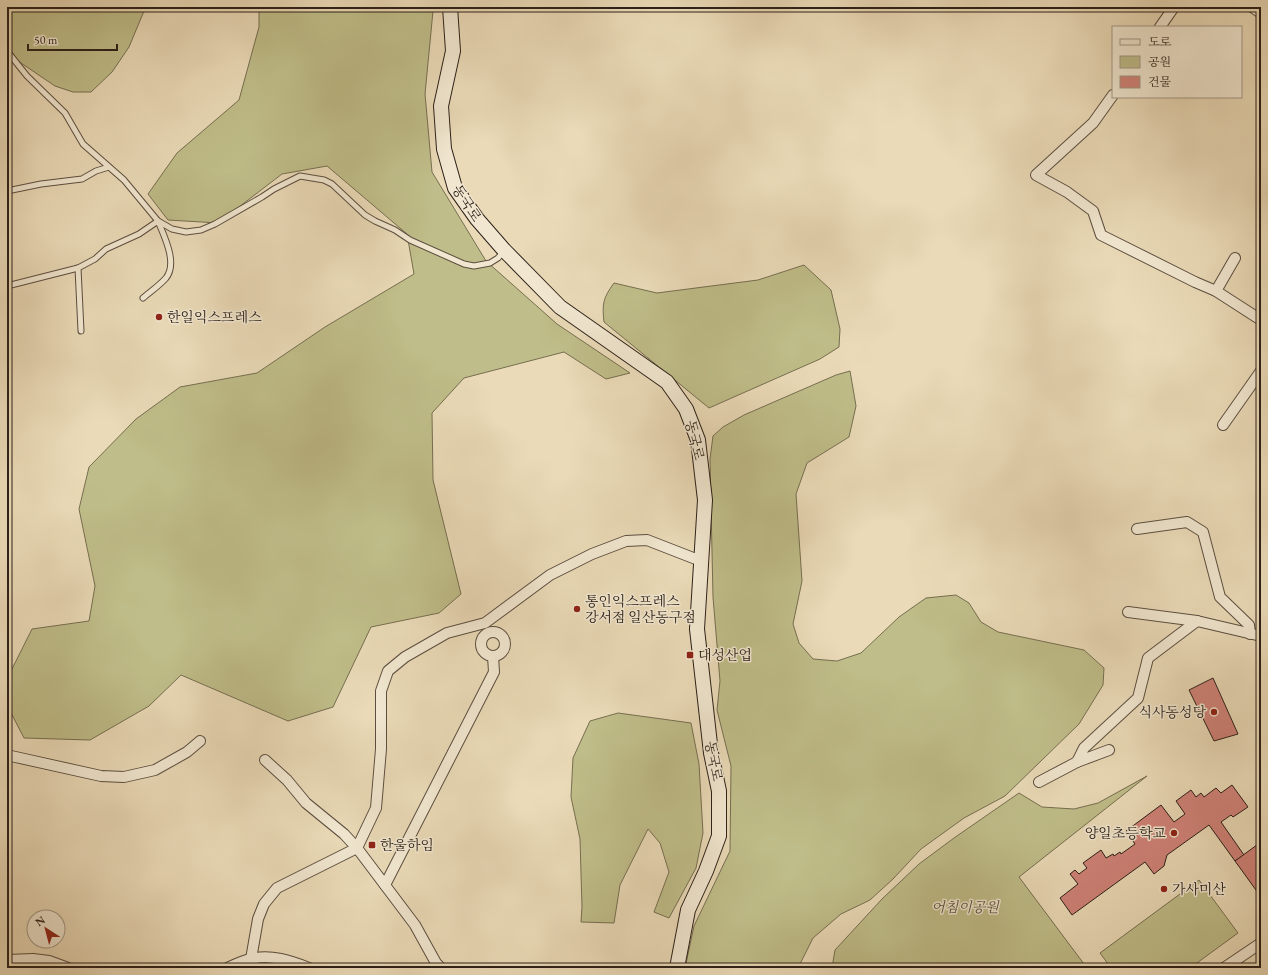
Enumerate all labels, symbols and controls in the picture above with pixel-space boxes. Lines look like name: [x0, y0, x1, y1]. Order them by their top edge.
scale bar: [28, 26, 117, 52]
legend: [1112, 26, 1242, 98]
text: 50 m: [34, 32, 58, 48]
text: 도로: [1148, 34, 1172, 50]
text: 공원: [1148, 54, 1171, 70]
text: 건물: [1148, 74, 1172, 90]
street label: 동국로: [448, 181, 486, 225]
place label: 한일익스프레스: [167, 308, 262, 326]
marker: 한일익스프레스: [154, 312, 164, 322]
street label: 동국로: [681, 418, 709, 462]
place label: 통인익스프레스 강서점 일산동구점: [585, 592, 696, 626]
marker: 통인익스프레스 강서점 일산동구점: [572, 604, 582, 614]
place label: 대성산업: [698, 646, 752, 664]
marker: 대성산업: [685, 650, 695, 660]
place label: 식사동성당: [1138, 703, 1206, 721]
marker: 식사동성당: [1209, 707, 1219, 717]
street label: 동국로: [701, 739, 727, 783]
place label: 양일초등학교: [1085, 824, 1166, 842]
marker: 양일초등학교: [1169, 828, 1179, 838]
place label: 한울하임: [380, 836, 434, 854]
marker: 한울하임: [367, 840, 377, 850]
place label: 가사미산: [1172, 880, 1227, 898]
marker: 가사미산: [1159, 884, 1169, 894]
park label: 어침이공원: [931, 898, 1000, 916]
north arrow: [26, 909, 66, 949]
text: N: [32, 913, 48, 929]

